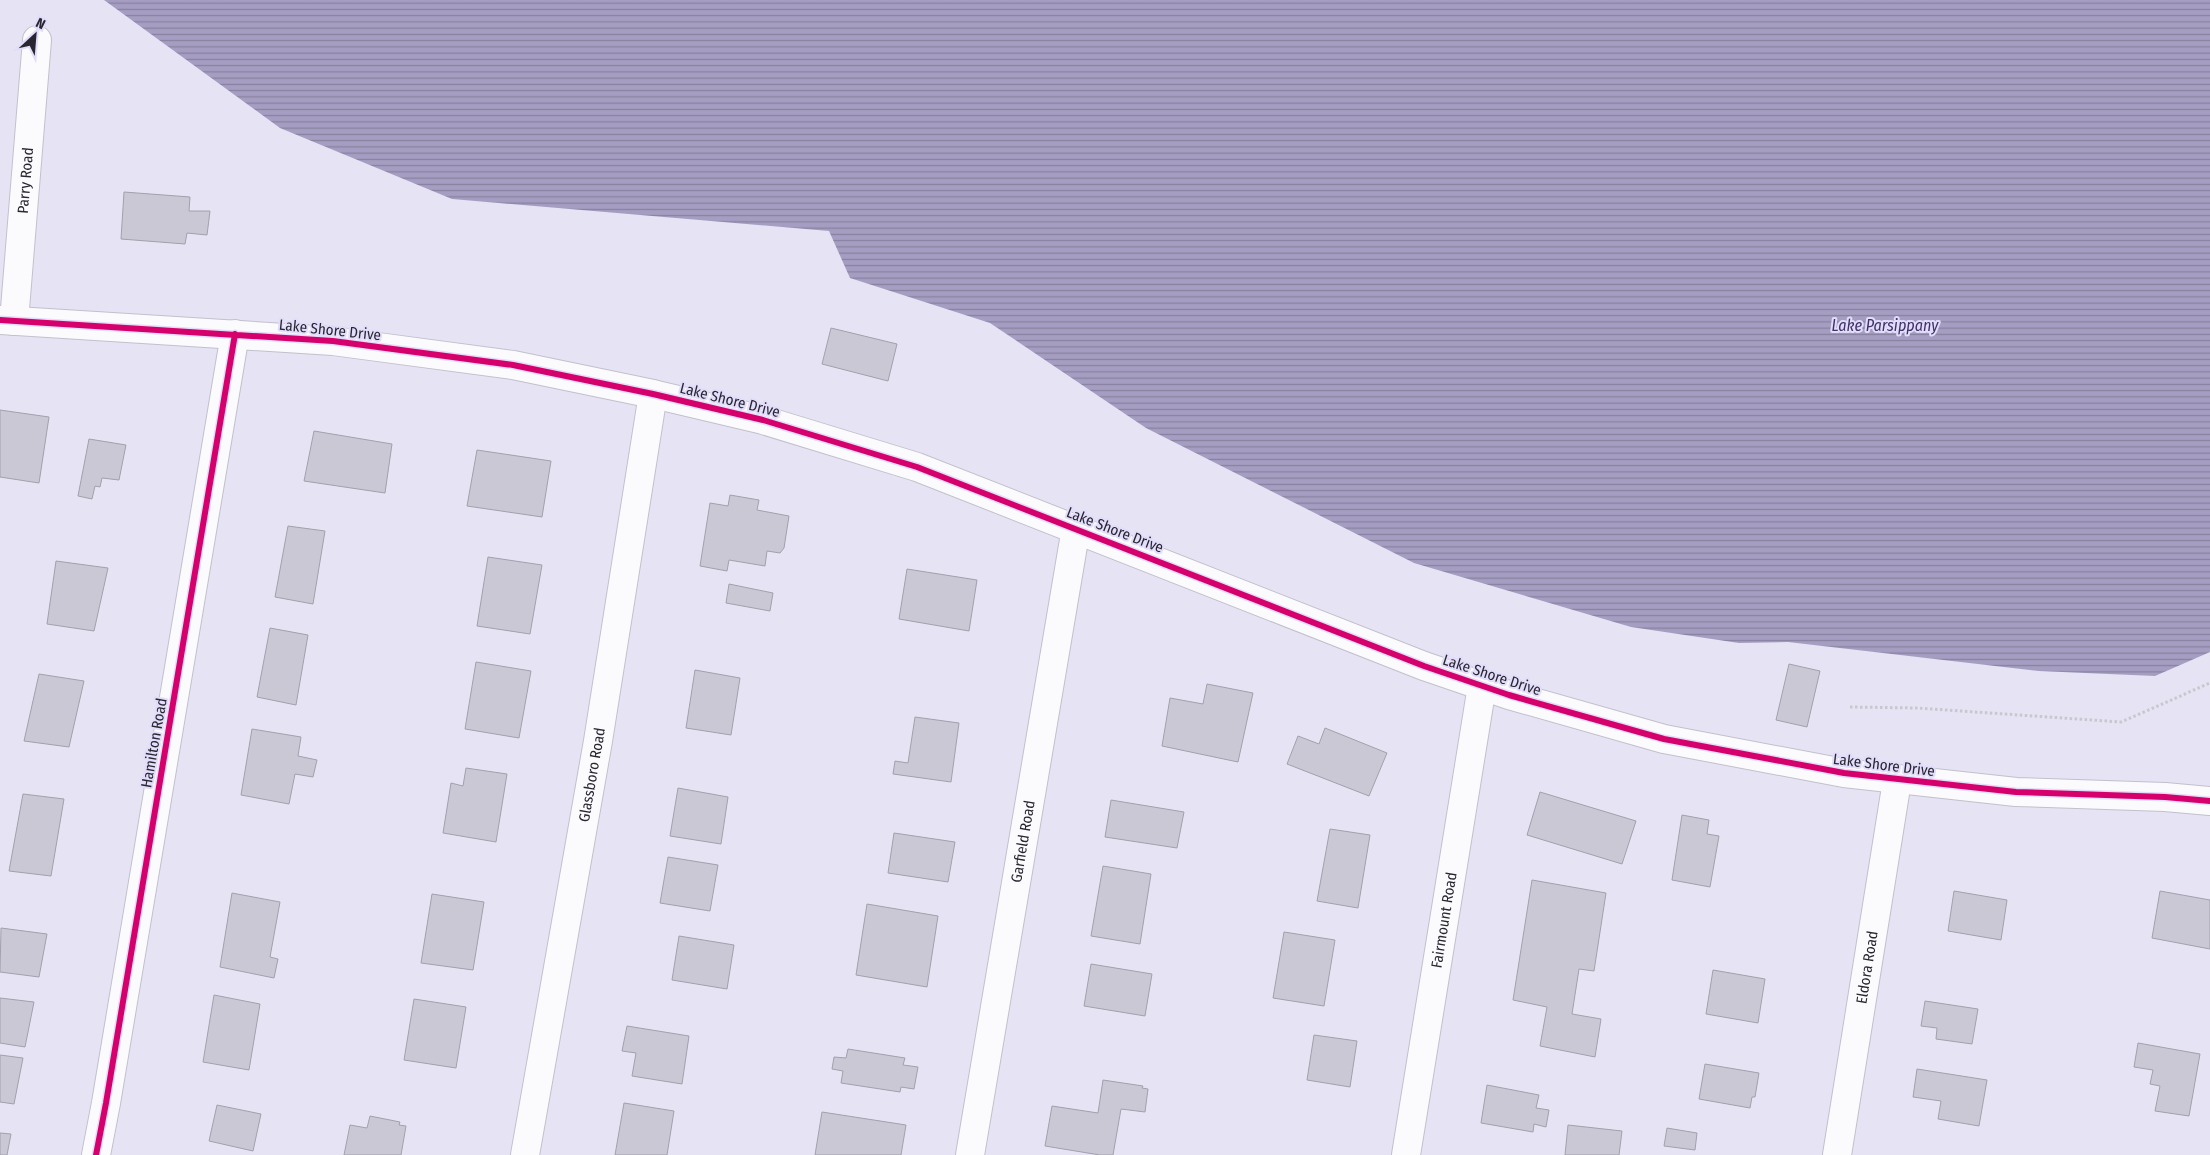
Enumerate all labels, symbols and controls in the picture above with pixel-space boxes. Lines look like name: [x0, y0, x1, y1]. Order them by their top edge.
north arrow: [10, 10, 60, 60]
text: N: [33, 14, 48, 33]
street label: Parry Road: [14, 147, 37, 214]
street label: Lake Shore Drive: [278, 316, 382, 344]
water label: Lake Parsippany: [1832, 316, 1939, 335]
street label: Lake Shore Drive: [678, 379, 782, 421]
street label: Lake Shore Drive: [1064, 503, 1166, 557]
street label: Lake Shore Drive: [1441, 651, 1543, 699]
street label: Hamilton Road: [137, 697, 171, 789]
street label: Glassboro Road: [575, 726, 609, 824]
street label: Lake Shore Drive: [1832, 750, 1936, 780]
street label: Garfield Road: [1007, 799, 1039, 884]
street label: Fairmount Road: [1427, 871, 1461, 969]
street label: Eldora Road: [1852, 930, 1882, 1005]

